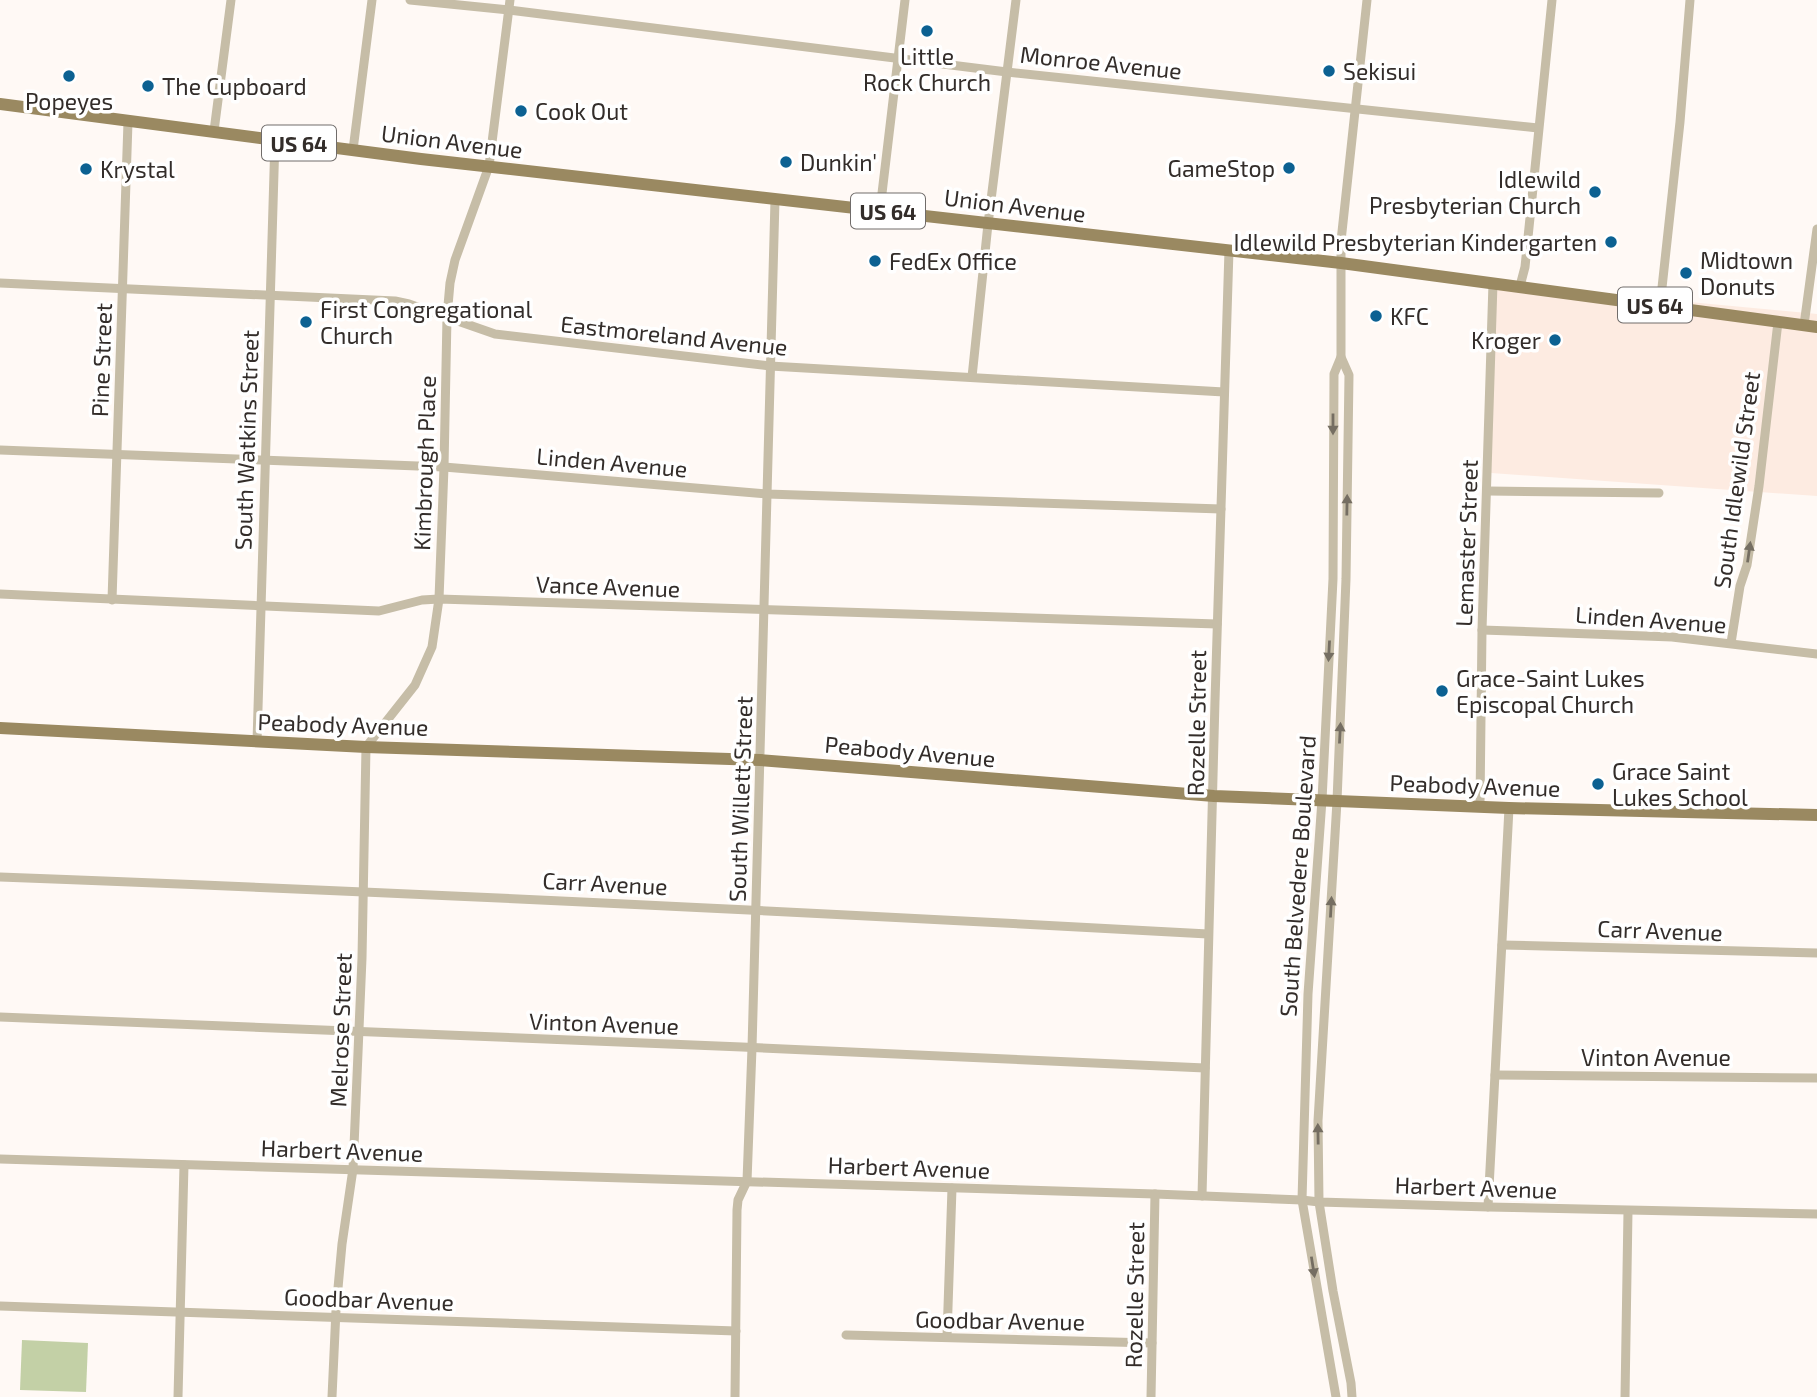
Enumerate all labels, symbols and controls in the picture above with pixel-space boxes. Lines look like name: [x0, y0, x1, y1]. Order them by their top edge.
marker: Little Rock Church: [919, 23, 935, 39]
street label: Monroe Avenue: [1019, 40, 1183, 84]
place label: Little Rock Church: [863, 42, 991, 96]
place label: Sekisui: [1343, 57, 1416, 85]
marker: Sekisui: [1321, 63, 1337, 79]
marker: Popeyes: [61, 68, 77, 84]
place label: The Cupboard: [162, 72, 307, 100]
marker: The Cupboard: [140, 78, 156, 94]
place label: Popeyes: [25, 87, 113, 115]
place label: Cook Out: [535, 97, 628, 125]
marker: Cook Out: [513, 103, 529, 119]
street label: Union Avenue: [380, 118, 524, 164]
road number: US 64: [262, 125, 336, 160]
place label: Dunkin': [800, 148, 877, 176]
marker: Dunkin': [778, 154, 794, 170]
place label: GameStop: [1167, 154, 1275, 182]
place label: Krystal: [100, 155, 175, 183]
marker: GameStop: [1281, 160, 1297, 176]
marker: Krystal: [78, 161, 94, 177]
place label: Idlewild Presbyterian Church: [1369, 165, 1581, 219]
street label: Union Avenue: [943, 182, 1087, 228]
marker: Idlewild Presbyterian Church: [1587, 184, 1603, 200]
road number: US 64: [851, 194, 925, 228]
place label: Idlewild Presbyterian Kindergarten: [1234, 228, 1597, 256]
marker: Idlewild Presbyterian Kindergarten: [1603, 234, 1619, 250]
place label: Midtown Donuts: [1700, 246, 1793, 300]
place label: FedEx Office: [889, 247, 1017, 275]
marker: FedEx Office: [867, 253, 883, 269]
marker: Midtown Donuts: [1678, 265, 1694, 281]
road number: US 64: [1618, 288, 1692, 322]
place label: First Congregational Church: [320, 295, 532, 349]
street label: Pine Street: [85, 302, 117, 417]
place label: KFC: [1390, 302, 1429, 330]
marker: KFC: [1368, 308, 1384, 324]
street label: Eastmoreland Avenue: [559, 309, 789, 361]
marker: First Congregational Church: [298, 314, 314, 330]
place label: Kroger: [1471, 326, 1541, 354]
street label: South Watkins Street: [228, 329, 264, 551]
marker: Kroger: [1547, 332, 1563, 348]
street label: South Idlewild Street: [1707, 370, 1765, 590]
street label: Kimbrough Place: [407, 375, 441, 551]
one-way arrow: [1327, 413, 1339, 435]
street label: Linden Avenue: [535, 441, 689, 483]
street label: Lemaster Street: [1449, 459, 1483, 627]
one-way arrow: [1341, 494, 1353, 516]
one-way arrow: [1744, 541, 1755, 563]
street label: Vance Avenue: [535, 569, 681, 603]
street label: Linden Avenue: [1574, 600, 1728, 638]
one-way arrow: [1324, 640, 1335, 662]
street label: Rozelle Street: [1181, 649, 1211, 796]
place label: Grace-Saint Lukes Episcopal Church: [1456, 664, 1645, 718]
marker: Grace-Saint Lukes Episcopal Church: [1434, 683, 1450, 699]
street label: South Willett Street: [722, 695, 758, 902]
street label: Peabody Avenue: [257, 707, 429, 741]
one-way arrow: [1334, 721, 1345, 743]
street label: Peabody Avenue: [824, 730, 996, 772]
street label: South Belvedere Boulevard: [1273, 734, 1321, 1018]
place label: Grace Saint Lukes School: [1612, 757, 1748, 811]
street label: Peabody Avenue: [1389, 768, 1561, 802]
marker: Grace Saint Lukes School: [1590, 776, 1606, 792]
street label: Carr Avenue: [542, 866, 668, 900]
one-way arrow: [1325, 895, 1336, 917]
street label: Carr Avenue: [1597, 914, 1723, 946]
street label: Melrose Street: [323, 952, 357, 1108]
street label: Vinton Avenue: [529, 1006, 679, 1040]
street label: Vinton Avenue: [1581, 1043, 1731, 1071]
one-way arrow: [1312, 1122, 1324, 1144]
street label: Harbert Avenue: [260, 1133, 424, 1167]
street label: Harbert Avenue: [827, 1150, 991, 1184]
street label: Harbert Avenue: [1394, 1170, 1558, 1204]
street label: Rozelle Street: [1119, 1221, 1149, 1368]
one-way arrow: [1308, 1256, 1319, 1278]
street label: Goodbar Avenue: [284, 1282, 454, 1316]
street label: Goodbar Avenue: [915, 1305, 1085, 1335]

